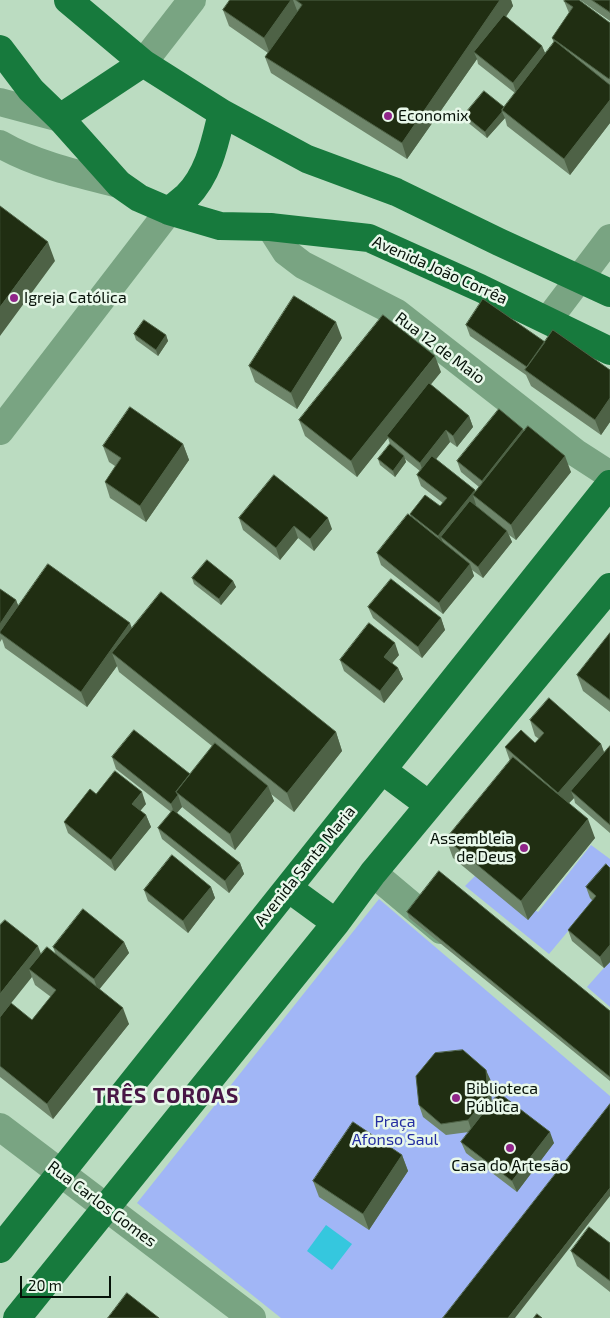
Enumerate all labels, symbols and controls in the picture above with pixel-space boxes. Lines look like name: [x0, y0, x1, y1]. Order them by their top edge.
place label: Economix: [398, 106, 469, 126]
marker: Economix: [382, 110, 394, 122]
street label: Avenida João Corrêa: [370, 232, 510, 308]
place label: Igreja Católica: [24, 288, 127, 308]
marker: Igreja Católica: [8, 292, 20, 304]
street label: Rua 12 de Maio: [391, 308, 489, 388]
street label: Avenida Santa Maria: [251, 802, 359, 930]
place label: Assembleia de Deus: [430, 829, 514, 867]
marker: Assembleia de Deus: [518, 842, 530, 854]
place label: Biblioteca Pública: [466, 1079, 538, 1117]
district label: TRÊS COROAS: [91, 1083, 241, 1109]
marker: Biblioteca Pública: [450, 1092, 462, 1104]
park label: Praça Afonso Saul: [352, 1112, 438, 1150]
marker: Casa do Artesão: [504, 1142, 516, 1154]
place label: Casa do Artesão: [451, 1156, 569, 1176]
street label: Rua Carlos Gomes: [44, 1157, 160, 1251]
scale bar: [22, 1266, 114, 1298]
text: 20 m: [28, 1276, 62, 1294]

